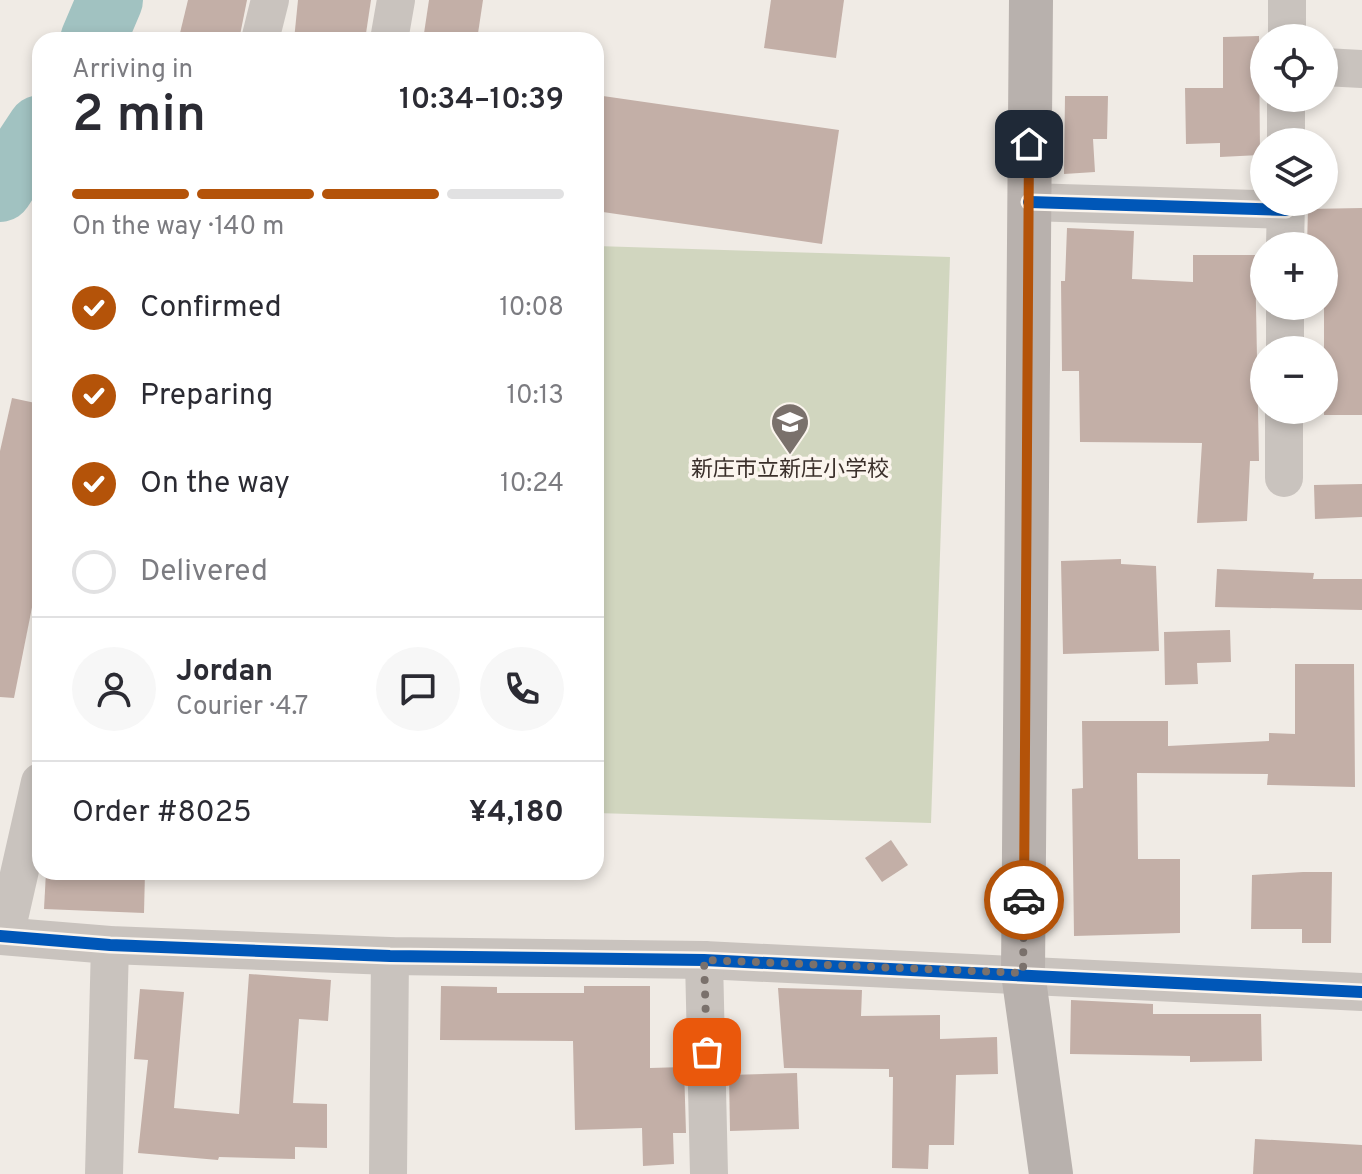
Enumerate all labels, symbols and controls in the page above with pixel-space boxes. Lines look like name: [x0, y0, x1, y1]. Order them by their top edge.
map controls: [1250, 24, 1338, 424]
button: locate: [1250, 24, 1338, 112]
text: Arriving in: [72, 54, 193, 87]
text: 10:34–10:39: [399, 82, 564, 119]
text: 2 min: [72, 84, 206, 150]
pin: [995, 110, 1063, 178]
icon: home: [1007, 122, 1051, 166]
button: layers: [1250, 128, 1338, 216]
text: On the way · 140 m: [72, 211, 284, 244]
button: +: [1250, 232, 1338, 320]
icon: check: [72, 286, 116, 330]
text: Confirmed: [140, 290, 282, 327]
text: 10:08: [499, 292, 564, 325]
button: −: [1250, 336, 1338, 424]
icon: check: [72, 374, 116, 418]
text: Preparing: [140, 378, 273, 415]
text: 10:13: [506, 380, 564, 413]
school or university icon: 新庄市立新庄小学校: [769, 401, 811, 456]
place label: 新庄市立新庄小学校: [691, 457, 889, 484]
icon: check: [72, 462, 116, 506]
text: On the way: [140, 466, 290, 503]
text: 10:24: [500, 468, 564, 501]
text: Delivered: [140, 554, 268, 591]
button: person: [72, 647, 156, 731]
button: chat: [376, 647, 460, 731]
button: phone: [480, 647, 564, 731]
text: Jordan: [176, 654, 273, 691]
text: Courier · 4.7: [176, 691, 308, 724]
text: Order #8025: [72, 795, 252, 832]
text: ¥4,180: [469, 795, 564, 832]
courier: [984, 860, 1064, 940]
icon: car: [1002, 878, 1046, 922]
pin: [673, 1018, 741, 1086]
icon: bag: [685, 1030, 729, 1074]

